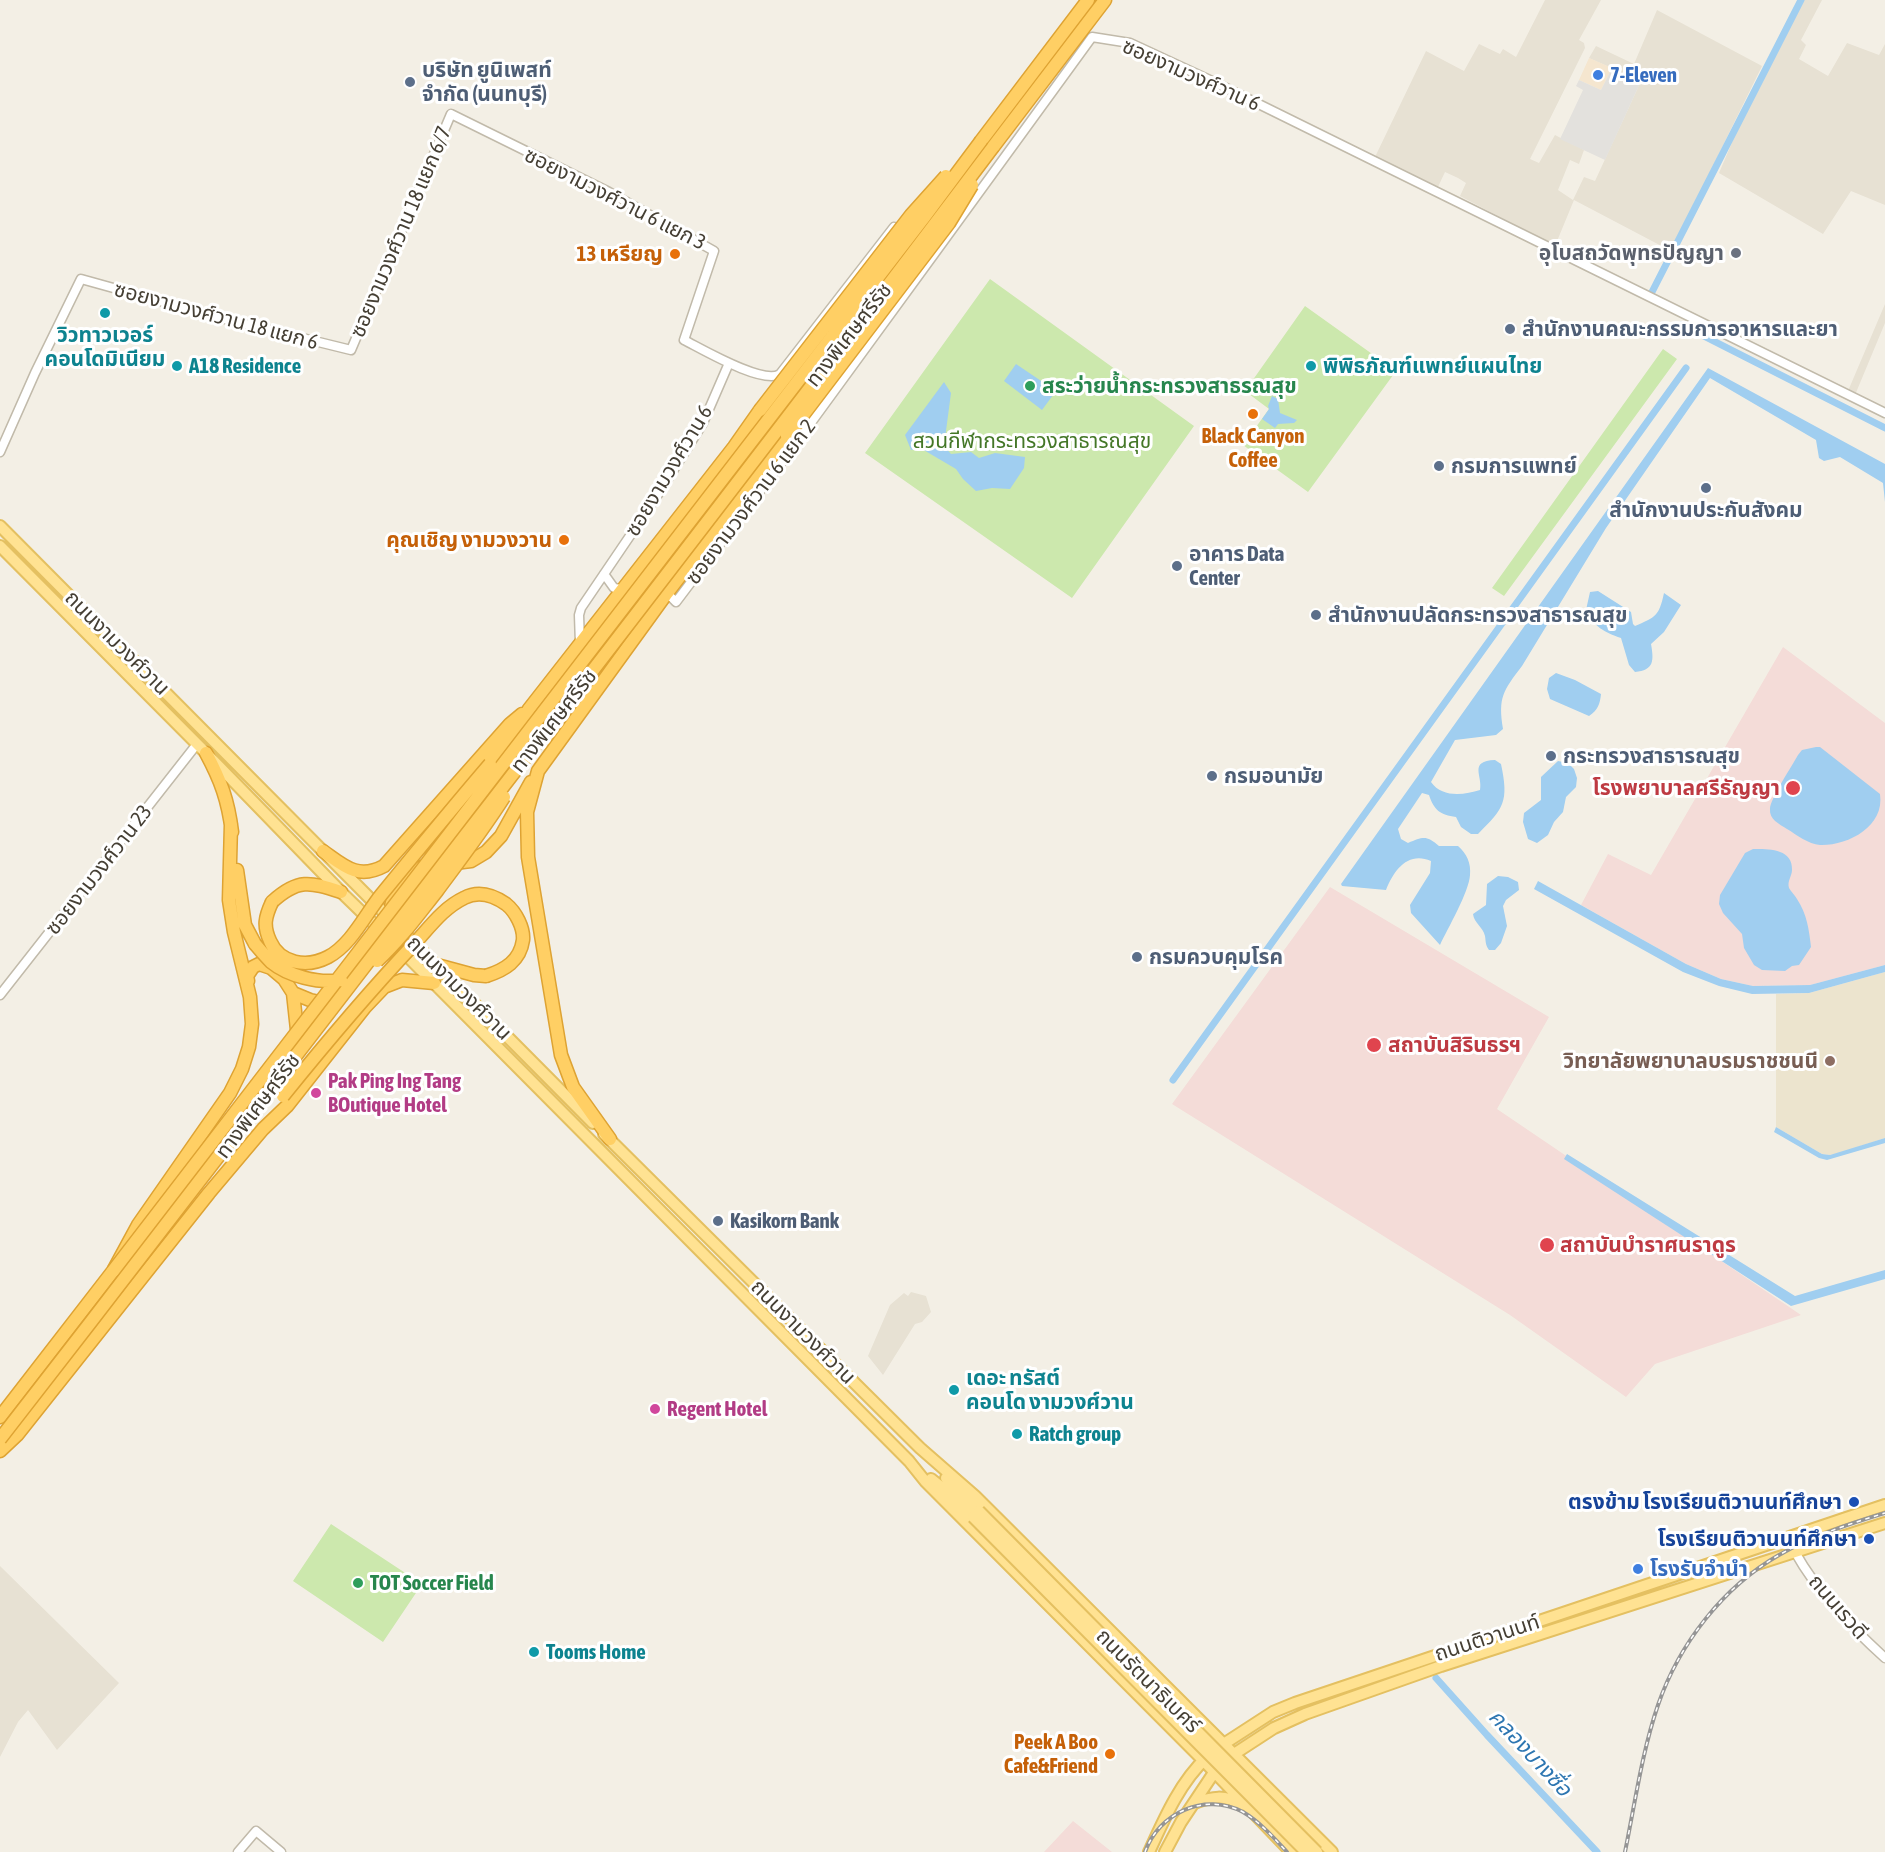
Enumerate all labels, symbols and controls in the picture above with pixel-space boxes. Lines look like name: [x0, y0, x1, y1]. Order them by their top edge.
street label: ซอยงามวงศ์วาน 6: [1118, 33, 1264, 117]
place label: บริษัท ยูนิเพสท์ จำกัด (นนทบุรี): [422, 57, 552, 107]
place label: 7-Eleven: [1610, 62, 1677, 88]
marker: 7-Eleven: [1591, 68, 1605, 82]
marker: บริษัท ยูนิเพสท์ จำกัด (นนทบุรี): [403, 75, 417, 89]
street label: ซอยงามวงศ์วาน 18 แยก 6/7: [345, 123, 457, 341]
street label: ซอยงามวงศ์วาน 6 แยก 3: [520, 142, 710, 256]
place label: อุโบสถวัดพุทธปัญญา: [1539, 240, 1724, 266]
place label: 13 เหรียญ: [577, 241, 663, 267]
marker: อุโบสถวัดพุทธปัญญา: [1729, 246, 1743, 260]
marker: 13 เหรียญ: [668, 247, 682, 261]
street label: ซอยงามวงศ์วาน 18 แยก 6: [111, 277, 321, 355]
street label: ทางพิเศษศรีรัช: [801, 278, 897, 392]
marker: วิวทาวเวอร์ คอนโดมิเนียม: [98, 306, 112, 320]
place label: สำนักงานคณะกรรมการอาหารและยา: [1522, 316, 1838, 342]
place label: วิวทาวเวอร์ คอนโดมิเนียม: [45, 322, 165, 372]
marker: สำนักงานคณะกรรมการอาหารและยา: [1503, 322, 1517, 336]
place label: A18 Residence: [189, 353, 301, 379]
place label: พิพิธภัณฑ์แพทย์แผนไทย: [1323, 353, 1542, 379]
marker: A18 Residence: [170, 359, 184, 373]
marker: พิพิธภัณฑ์แพทย์แผนไทย: [1304, 359, 1318, 373]
place label: สระว่ายน้ำกระทรวงสาธรณสุข: [1042, 373, 1297, 399]
marker: สระว่ายน้ำกระทรวงสาธรณสุข: [1023, 379, 1037, 393]
street label: ซอยงามวงศ์วาน 6: [620, 401, 718, 541]
marker: Black Canyon Coffee: [1246, 407, 1260, 421]
street label: ซอยงามวงศ์วาน 6 แยก 2: [681, 414, 821, 590]
place label: Black Canyon Coffee: [1201, 423, 1305, 473]
park label: สวนกีฬากระทรวงสาธารณสุข: [913, 428, 1151, 454]
place label: กรมการแพทย์: [1451, 453, 1577, 479]
marker: กรมการแพทย์: [1432, 459, 1446, 473]
marker: สำนักงานประกันสังคม: [1699, 481, 1713, 495]
place label: สำนักงานประกันสังคม: [1609, 497, 1803, 523]
place label: คุณเชิญ งามวงวาน: [386, 527, 552, 553]
marker: คุณเชิญ งามวงวาน: [557, 533, 571, 547]
place label: อาคาร Data Center: [1189, 541, 1284, 591]
marker: อาคาร Data Center: [1170, 559, 1184, 573]
street label: ถนนงามวงศ์วาน: [59, 585, 175, 701]
place label: สำนักงานปลัดกระทรวงสาธารณสุข: [1328, 602, 1627, 628]
marker: สำนักงานปลัดกระทรวงสาธารณสุข: [1309, 608, 1323, 622]
street label: ทางพิเศษศรีรัช: [506, 664, 602, 778]
place label: กระทรวงสาธารณสุข: [1563, 743, 1740, 769]
marker: กระทรวงสาธารณสุข: [1544, 749, 1558, 763]
place label: กรมอนามัย: [1224, 763, 1323, 789]
marker: กรมอนามัย: [1205, 769, 1219, 783]
place label: โรงพยาบาลศรีธัญญา: [1592, 775, 1780, 801]
marker: โรงพยาบาลศรีธัญญา: [1784, 779, 1802, 797]
street label: ซอยงามวงศ์วาน 23: [40, 800, 158, 940]
street label: ถนนงามวงศ์วาน: [401, 930, 517, 1046]
place label: กรมควบคุมโรค: [1149, 944, 1283, 970]
marker: กรมควบคุมโรค: [1130, 950, 1144, 964]
place label: สถาบันสิรินธรฯ: [1388, 1032, 1521, 1058]
marker: สถาบันสิรินธรฯ: [1365, 1036, 1383, 1054]
street label: ทางพิเศษศรีรัช: [210, 1048, 306, 1164]
place label: วิทยาลัยพยาบาลบรมราชชนนี: [1563, 1048, 1818, 1074]
marker: วิทยาลัยพยาบาลบรมราชชนนี: [1823, 1054, 1837, 1068]
place label: Pak Ping Ing Tang BOutique Hotel: [328, 1068, 461, 1118]
marker: Pak Ping Ing Tang BOutique Hotel: [309, 1086, 323, 1100]
place label: Kasikorn Bank: [730, 1208, 839, 1234]
marker: Kasikorn Bank: [711, 1214, 725, 1228]
place label: สถาบันบำราศนราดูร: [1560, 1232, 1736, 1258]
marker: สถาบันบำราศนราดูร: [1538, 1236, 1556, 1254]
street label: ถนนงามวงศ์วาน: [745, 1274, 861, 1390]
place label: เดอะ ทรัสต์ คอนโด งามวงศ์วาน: [966, 1365, 1134, 1415]
marker: เดอะ ทรัสต์ คอนโด งามวงศ์วาน: [947, 1383, 961, 1397]
place label: Regent Hotel: [667, 1396, 767, 1422]
marker: Regent Hotel: [648, 1402, 662, 1416]
place label: Ratch group: [1029, 1421, 1121, 1447]
marker: Ratch group: [1010, 1427, 1024, 1441]
place label: ตรงข้าม โรงเรียนติวานนท์ศึกษา: [1568, 1489, 1842, 1515]
marker: ตรงข้าม โรงเรียนติวานนท์ศึกษา: [1847, 1495, 1861, 1509]
place label: โรงเรียนติวานนท์ศึกษา: [1658, 1526, 1857, 1552]
marker: โรงเรียนติวานนท์ศึกษา: [1862, 1532, 1876, 1546]
place label: โรงรับจำนำ: [1650, 1556, 1748, 1582]
marker: โรงรับจำนำ: [1631, 1562, 1645, 1576]
street label: ถนนเรวดี: [1803, 1569, 1873, 1645]
place label: TOT Soccer Field: [370, 1570, 494, 1596]
marker: TOT Soccer Field: [351, 1576, 365, 1590]
street label: ถนนติวานนท์: [1431, 1609, 1543, 1667]
street label: ถนนรัตนาธิเบศร์: [1091, 1624, 1205, 1738]
place label: Tooms Home: [546, 1639, 646, 1665]
marker: Tooms Home: [527, 1645, 541, 1659]
water label: คลองบางซื่อ: [1483, 1704, 1577, 1802]
place label: Peek A Boo Cafe&Friend: [1004, 1729, 1098, 1779]
marker: Peek A Boo Cafe&Friend: [1103, 1747, 1117, 1761]

